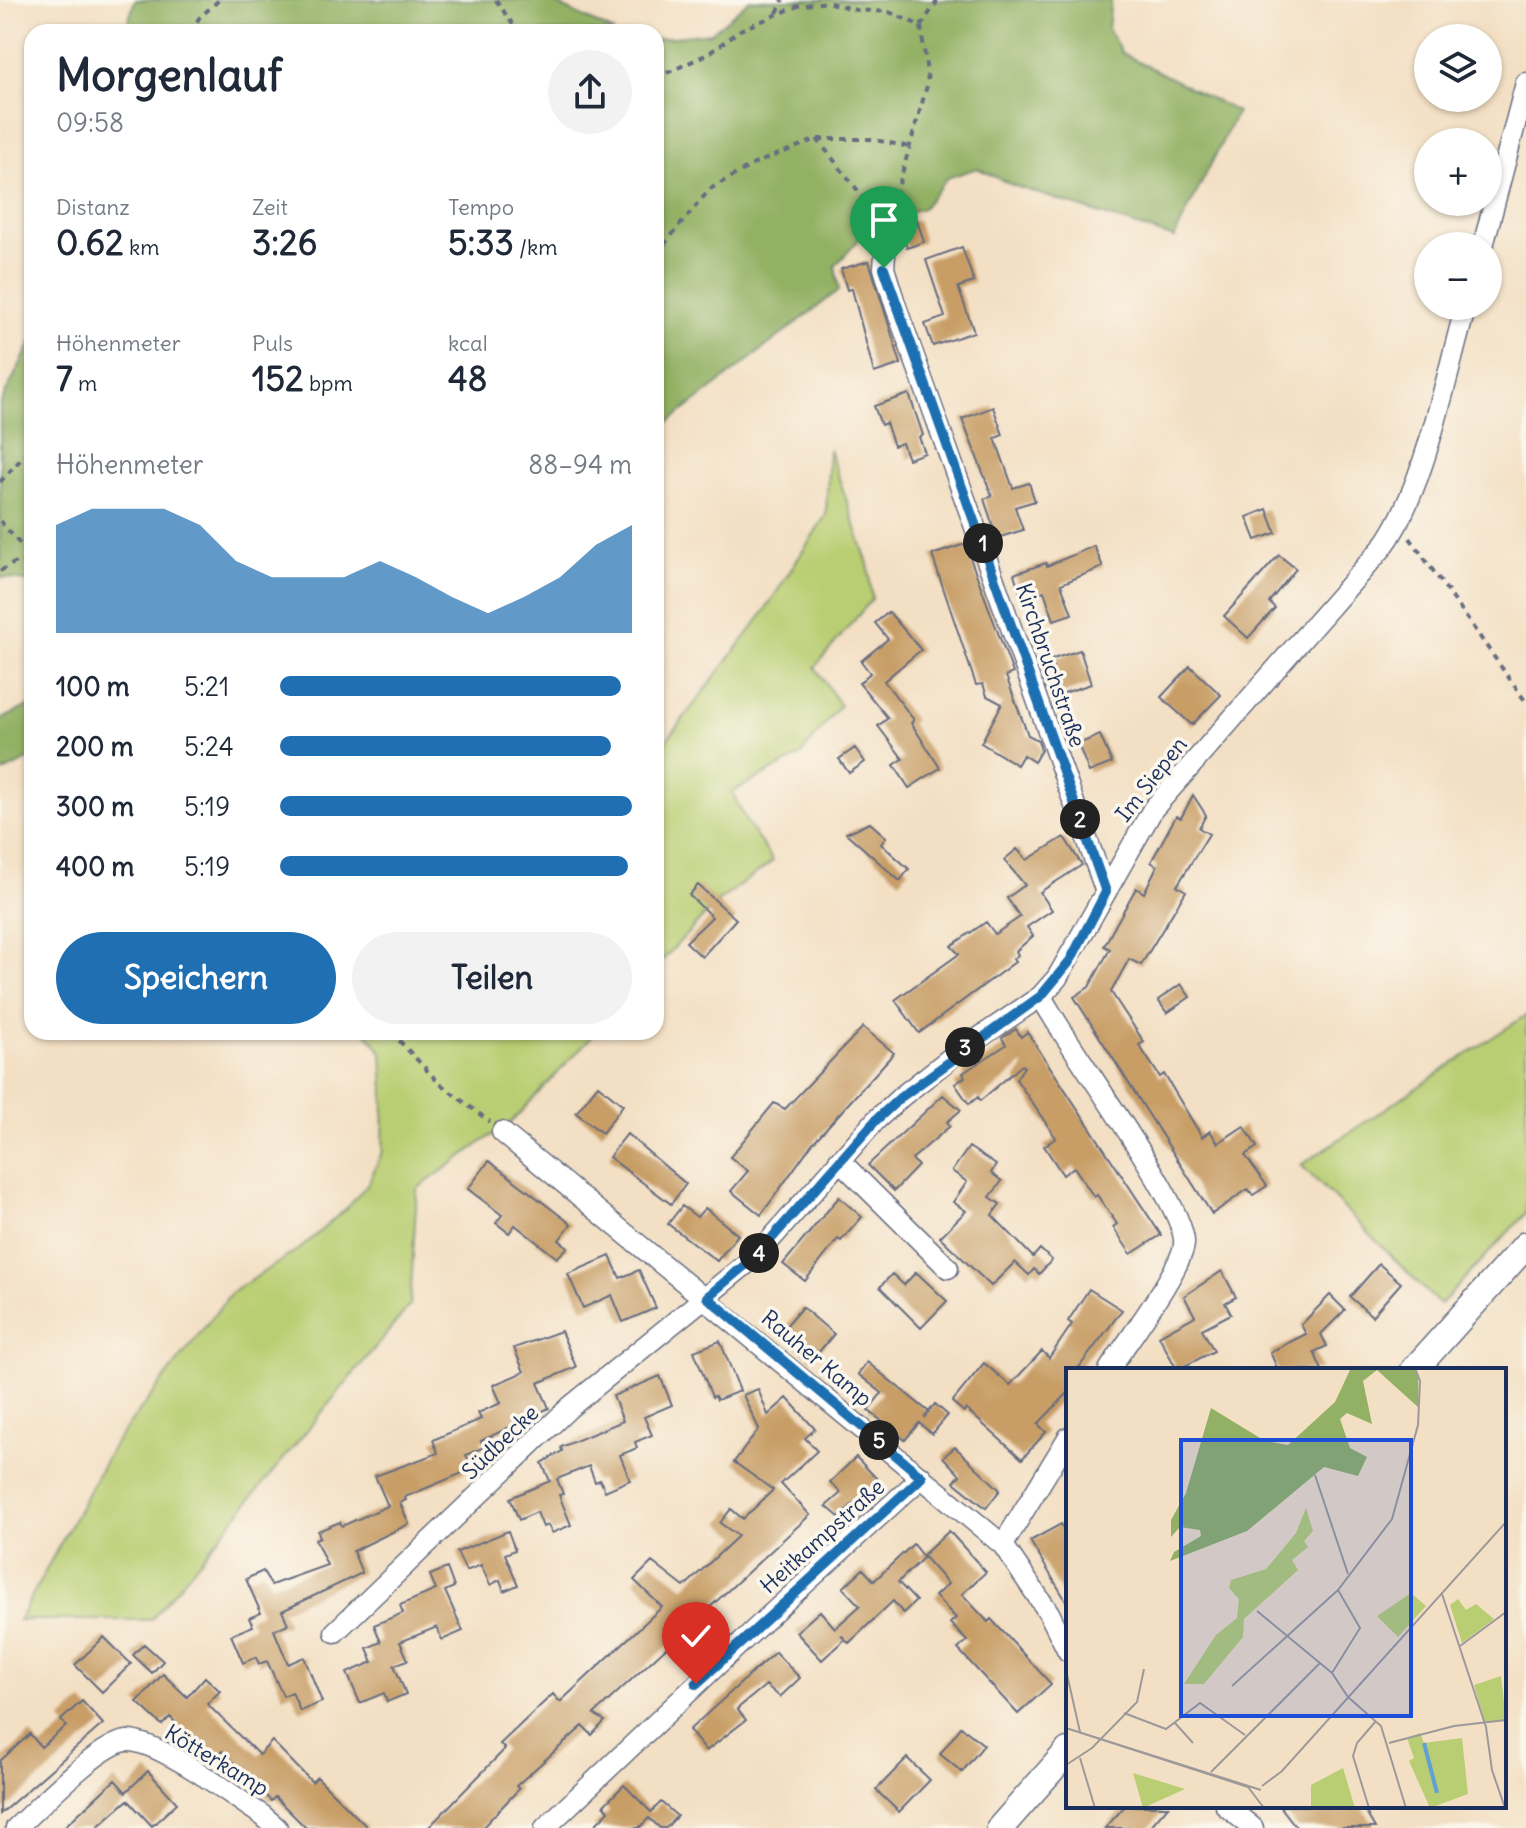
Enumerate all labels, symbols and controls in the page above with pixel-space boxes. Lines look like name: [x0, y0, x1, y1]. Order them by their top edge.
map controls: [1414, 24, 1502, 320]
button: layers: [1414, 24, 1502, 112]
text: Morgenlauf: [56, 48, 282, 103]
button: share: [548, 50, 632, 134]
text: 09:58: [56, 106, 124, 139]
button: +: [1414, 128, 1502, 216]
pin: [850, 186, 918, 268]
text: Distanz: [56, 193, 130, 221]
text: Zeit: [252, 193, 288, 221]
text: Tempo: [448, 193, 514, 221]
icon: arrive: [862, 198, 906, 242]
text: 0.62: [56, 221, 124, 264]
text: 3:26: [252, 221, 317, 264]
text: 5:33: [448, 221, 514, 264]
button: −: [1414, 232, 1502, 320]
text: km: [124, 233, 159, 261]
text: /km: [514, 233, 558, 261]
text: Höhenmeter: [56, 329, 181, 357]
text: Puls: [252, 329, 293, 357]
text: kcal: [448, 329, 488, 357]
text: 7: [56, 357, 73, 400]
text: 152: [252, 357, 304, 400]
text: 48: [448, 357, 487, 400]
text: m: [73, 369, 97, 397]
text: bpm: [304, 369, 353, 397]
text: Höhenmeter: [56, 448, 203, 481]
text: 88–94 m: [528, 448, 632, 481]
pin: 1: [963, 523, 1003, 563]
text: 1: [979, 529, 987, 557]
street label: Kirchbruchstraße: [1010, 579, 1092, 751]
text: 100 m: [56, 670, 130, 703]
text: 5:21: [184, 670, 229, 703]
text: 200 m: [56, 730, 133, 763]
text: 5:24: [184, 730, 234, 763]
street label: Im Siepen: [1109, 731, 1193, 827]
text: 300 m: [56, 790, 134, 823]
text: 5:19: [184, 790, 230, 823]
pin: 2: [1060, 799, 1100, 839]
text: 2: [1074, 805, 1086, 833]
text: 400 m: [56, 850, 134, 883]
text: 5:19: [184, 850, 230, 883]
button: Speichern: [56, 932, 336, 1024]
button: Teilen: [352, 932, 632, 1024]
pin: 3: [945, 1027, 985, 1067]
text: 3: [959, 1033, 971, 1061]
pin: 4: [739, 1233, 779, 1273]
text: 4: [753, 1239, 765, 1267]
street label: Rauher Kamp: [756, 1304, 878, 1412]
inset map: [1066, 1368, 1506, 1808]
street label: Südbecke: [456, 1399, 544, 1485]
pin: 5: [859, 1420, 899, 1460]
text: 5: [873, 1426, 885, 1454]
street label: Heitkampstraße: [754, 1473, 890, 1599]
pin: [662, 1602, 730, 1684]
icon: check: [674, 1614, 718, 1658]
street label: Kötterkamp: [160, 1718, 274, 1802]

